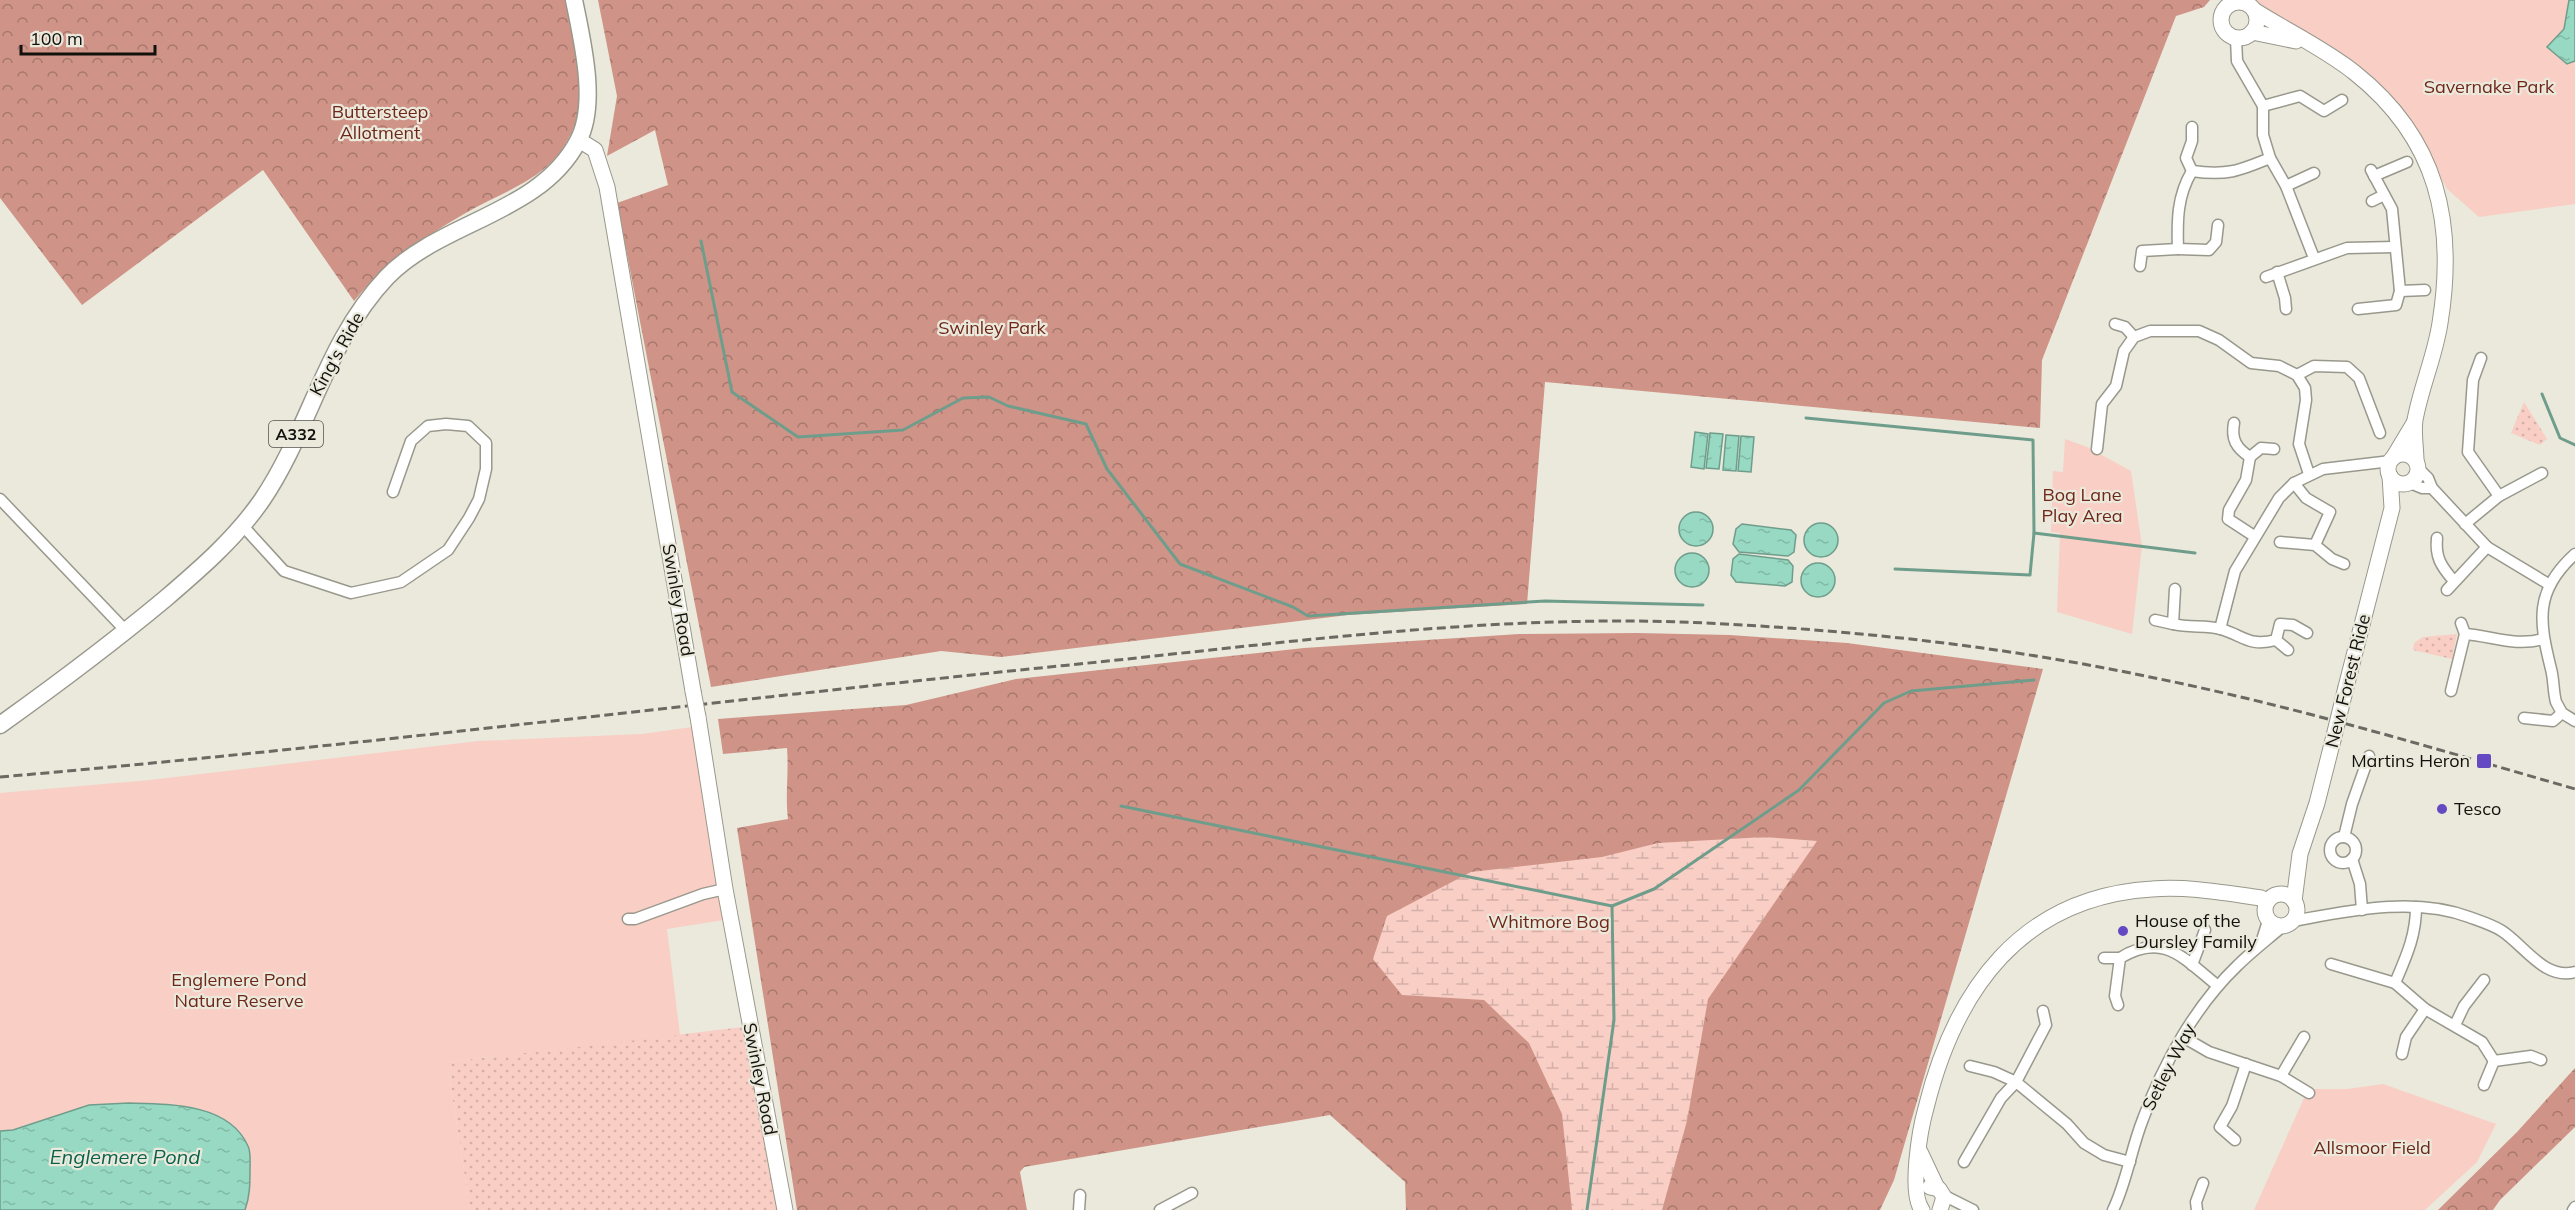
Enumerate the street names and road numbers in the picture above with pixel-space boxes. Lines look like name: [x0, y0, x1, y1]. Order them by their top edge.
street label: King's Ride: [304, 308, 369, 400]
road number: A332: [269, 421, 323, 447]
street label: Swinley Road: [657, 542, 700, 658]
street label: New Forest Ride: [2320, 612, 2375, 750]
street label: Setley Way: [2137, 1019, 2201, 1114]
street label: Swinley Road: [738, 1021, 783, 1137]

